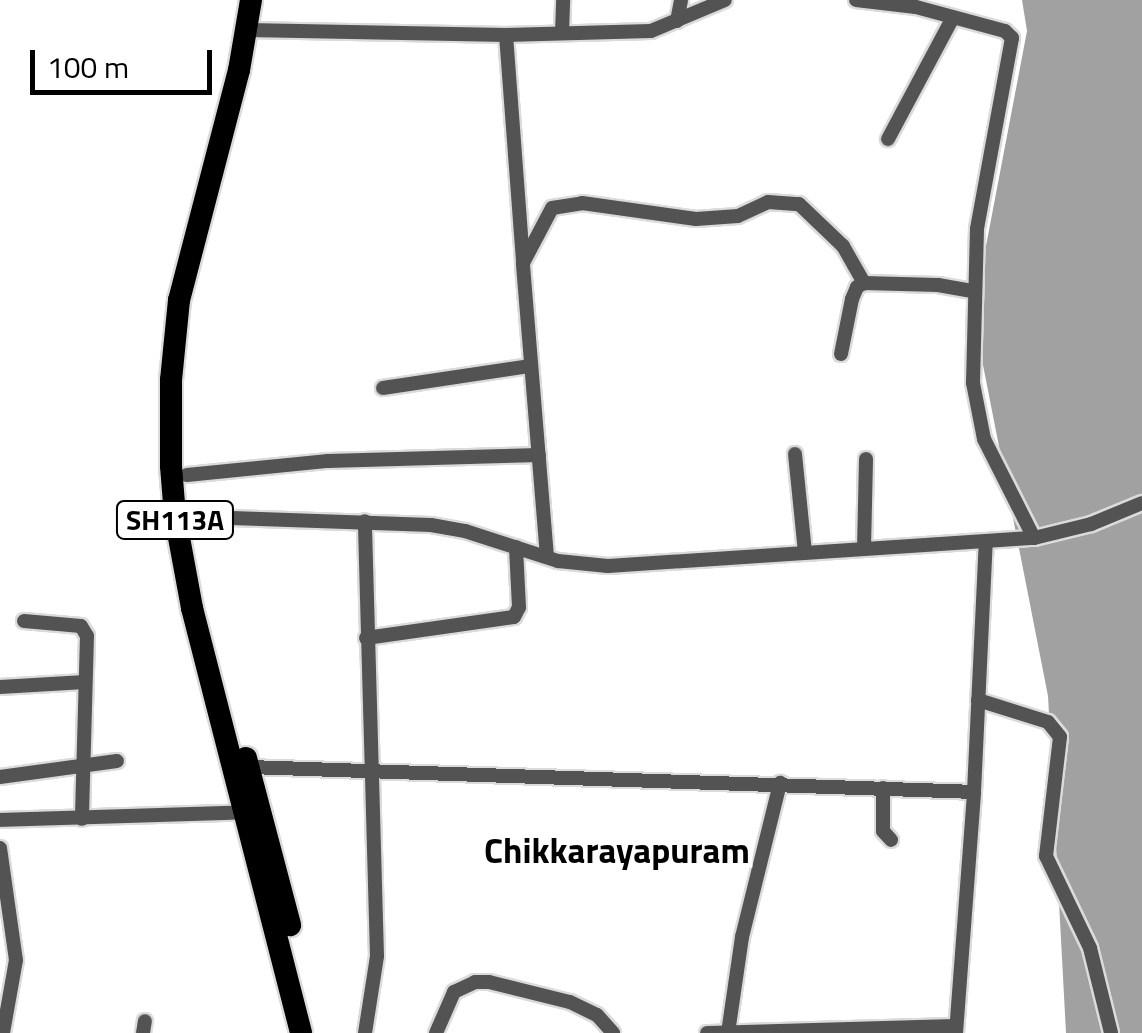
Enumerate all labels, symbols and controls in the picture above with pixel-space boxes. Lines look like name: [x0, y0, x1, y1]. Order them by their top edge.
scale bar: [35, 30, 218, 92]
text: 100 m: [47, 44, 129, 90]
road number: SH113A: [115, 497, 235, 543]
district label: Chikkarayapuram: [484, 829, 750, 871]

